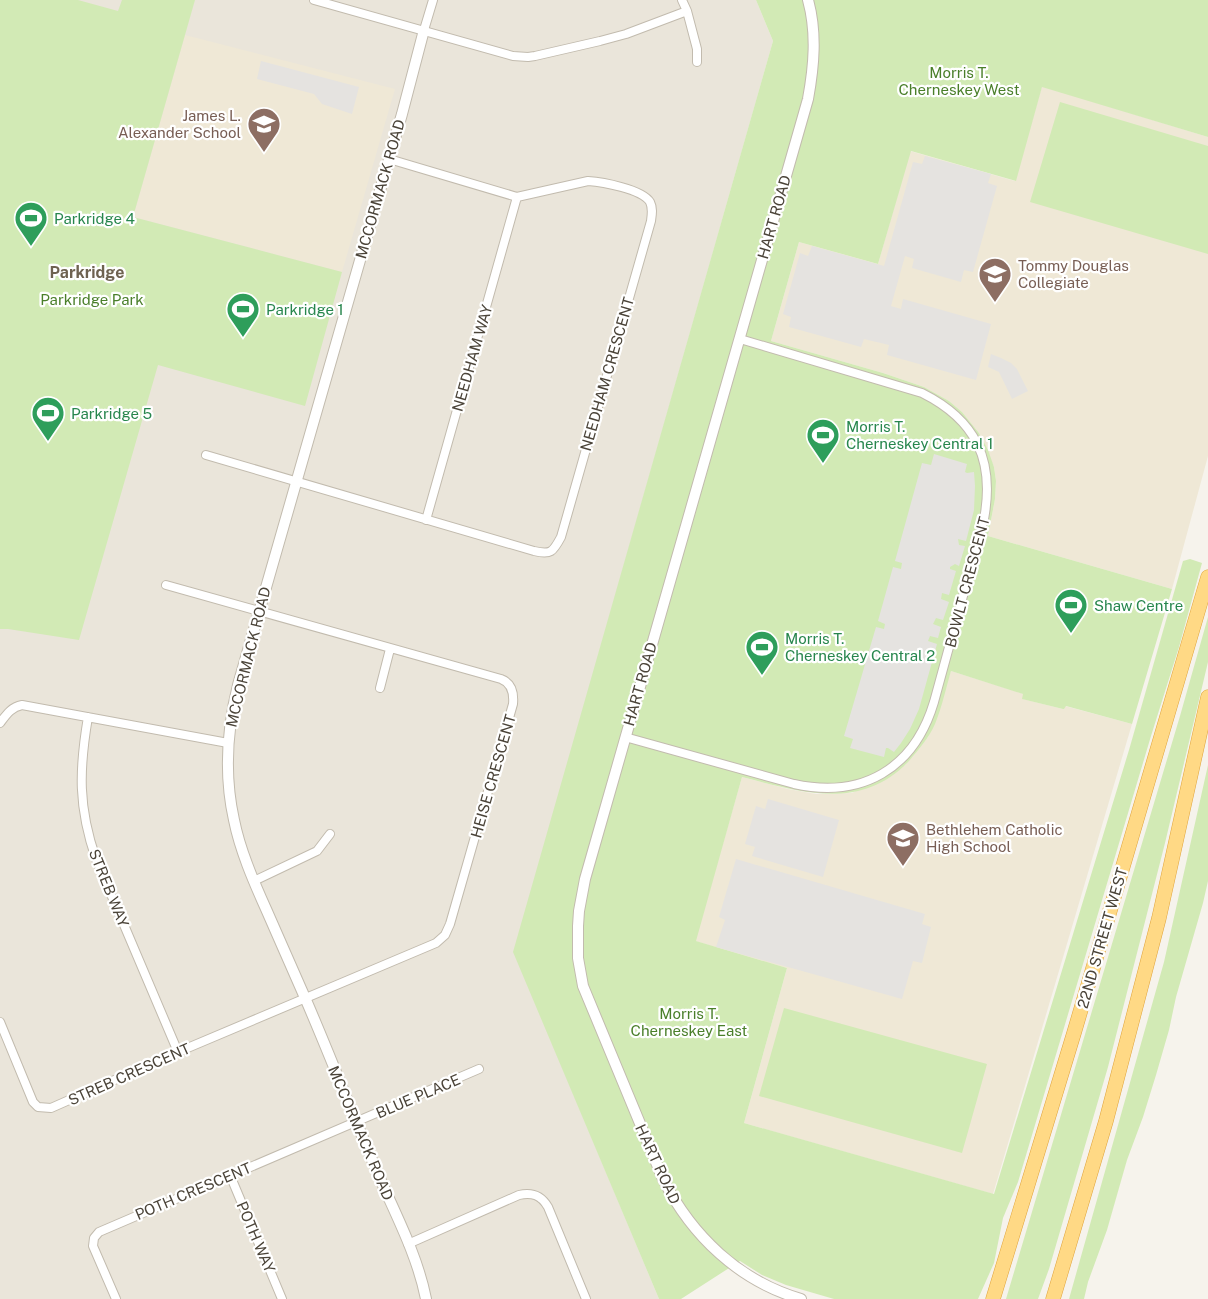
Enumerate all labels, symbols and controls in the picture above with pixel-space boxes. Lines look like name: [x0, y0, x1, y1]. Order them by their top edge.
park label: Morris T. Cherneskey West: [898, 64, 1020, 98]
school or university icon: James L. Alexander School: [246, 106, 282, 153]
place label: James L. Alexander School: [118, 107, 241, 141]
street label: MCCORMACK ROAD: [352, 117, 408, 261]
street label: HART ROAD: [754, 173, 794, 261]
sports icon: Parkridge 4: [13, 200, 49, 247]
place label: Parkridge 4: [54, 210, 135, 227]
school or university icon: Tommy Douglas Collegiate: [977, 256, 1013, 303]
place label: Tommy Douglas Collegiate: [1018, 257, 1129, 291]
district label: Parkridge: [50, 263, 124, 282]
park label: Parkridge Park: [40, 291, 144, 308]
sports icon: Parkridge 1: [225, 291, 261, 338]
street label: NEEDHAM CRESCENT: [577, 295, 637, 453]
place label: Parkridge 1: [266, 301, 344, 318]
street label: NEEDHAM WAY: [449, 303, 495, 413]
sports icon: Parkridge 5: [30, 395, 66, 442]
place label: Parkridge 5: [71, 405, 152, 422]
sports icon: Morris T. Cherneskey Central 1: [805, 417, 841, 464]
place label: Morris T. Cherneskey Central 1: [846, 418, 993, 452]
street label: BOWLT CRESCENT: [941, 515, 993, 649]
street label: MCCORMACK ROAD: [222, 585, 274, 729]
sports icon: Shaw Centre: [1053, 587, 1089, 634]
place label: Shaw Centre: [1094, 597, 1183, 614]
sports icon: Morris T. Cherneskey Central 2: [744, 629, 780, 676]
place label: Morris T. Cherneskey Central 2: [785, 630, 935, 664]
street label: HART ROAD: [620, 640, 660, 728]
street label: HEISE CRESCENT: [467, 712, 519, 840]
school or university icon: Bethlehem Catholic High School: [885, 820, 921, 867]
place label: Bethlehem Catholic High School: [926, 821, 1063, 855]
street label: STREB WAY: [86, 846, 132, 930]
street label: 22ND STREET WEST: [1074, 866, 1130, 1010]
park label: Morris T. Cherneskey East: [631, 1005, 748, 1039]
street label: STREB CRESCENT: [65, 1039, 193, 1109]
street label: MCCORMACK ROAD: [325, 1063, 397, 1203]
street label: BLUE PLACE: [373, 1071, 463, 1121]
street label: HART ROAD: [632, 1121, 684, 1207]
street label: POTH CRESCENT: [132, 1159, 254, 1223]
street label: POTH WAY: [233, 1199, 279, 1275]

